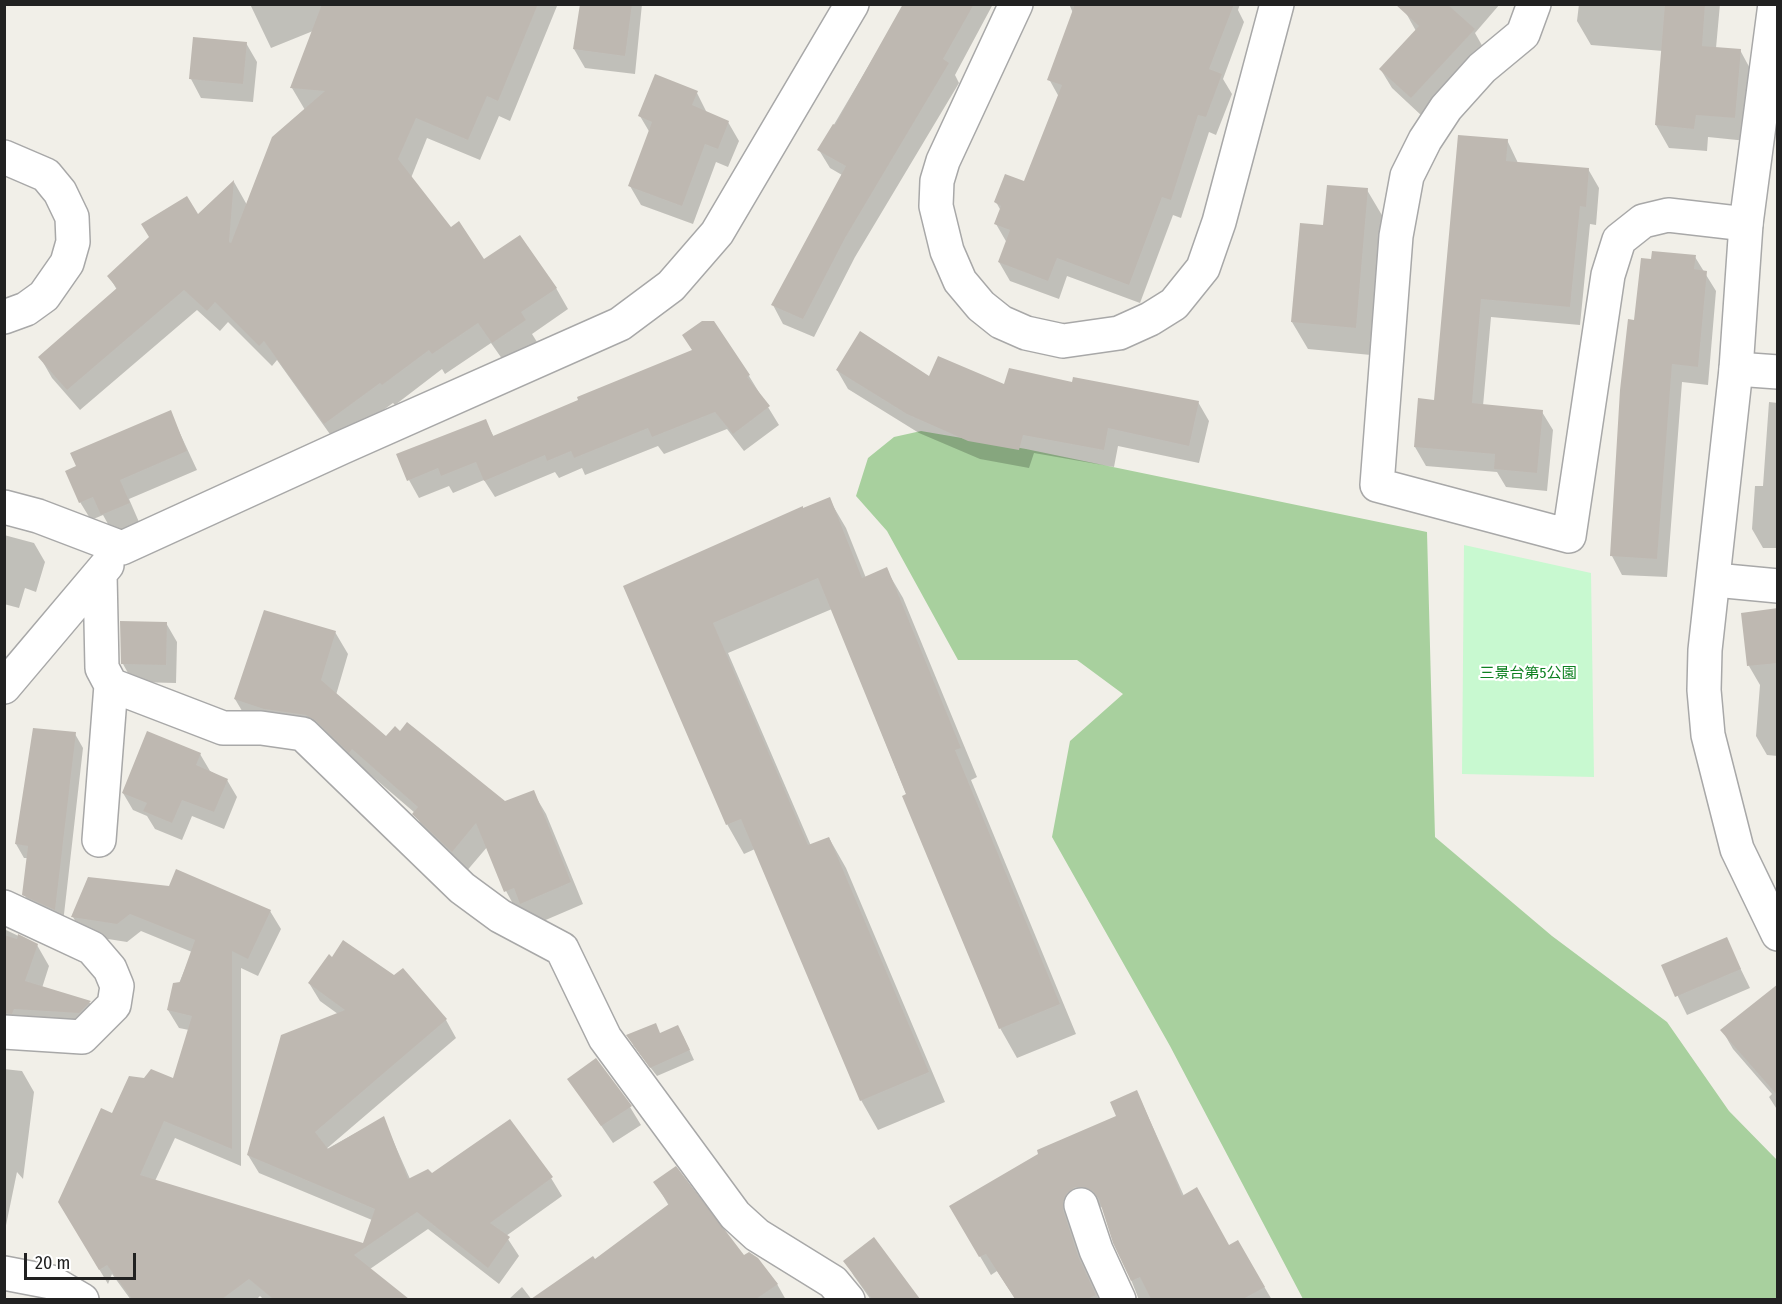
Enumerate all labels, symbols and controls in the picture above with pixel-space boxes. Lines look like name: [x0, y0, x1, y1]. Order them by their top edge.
park label: 三景台第5公園: [1480, 665, 1576, 683]
scale bar: [27, 1241, 140, 1279]
text: 20 m: [35, 1252, 70, 1274]

